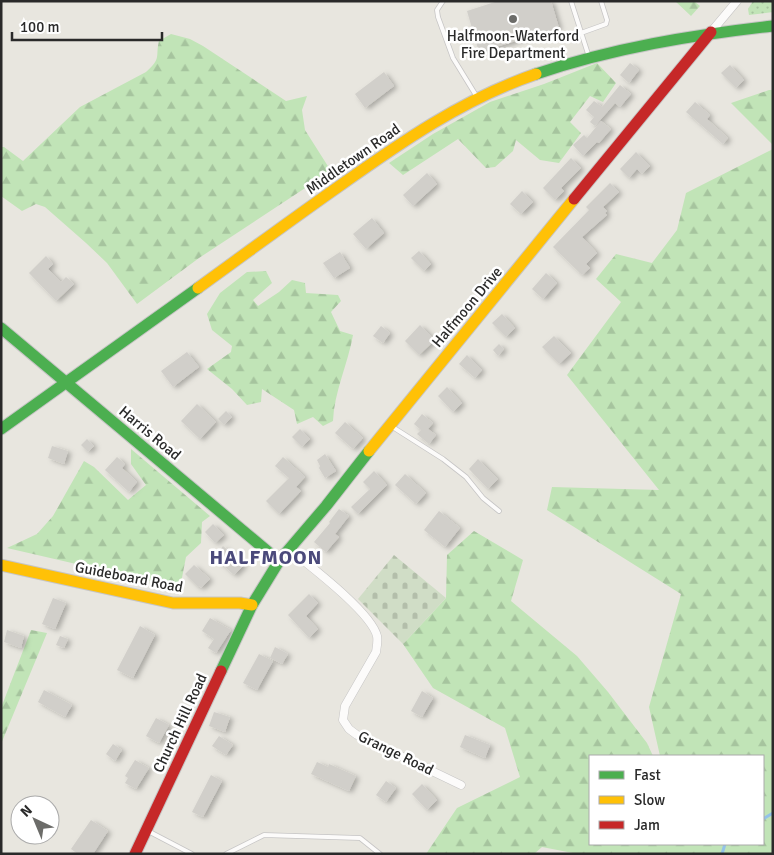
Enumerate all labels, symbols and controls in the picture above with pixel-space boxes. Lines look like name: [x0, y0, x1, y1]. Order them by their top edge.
scale bar: [12, 10, 162, 42]
marker: Halfmoon-Waterford Fire Department: [507, 13, 519, 25]
text: 100 m: [20, 18, 60, 36]
place label: Halfmoon-Waterford Fire Department: [447, 27, 579, 62]
street label: Middletown Road: [302, 120, 404, 198]
street label: Halfmoon Drive: [428, 263, 506, 351]
street label: Harris Road: [115, 402, 185, 464]
district label: HALFMOON: [210, 545, 322, 570]
street label: Guideboard Road: [74, 558, 184, 596]
street label: Church Hill Road: [149, 670, 211, 775]
street label: Grange Road: [355, 727, 437, 779]
legend: [589, 755, 764, 845]
text: Fast: [634, 766, 661, 784]
text: Slow: [634, 791, 665, 809]
north arrow: [10, 795, 60, 845]
text: N: [17, 802, 36, 821]
text: Jam: [634, 816, 660, 834]

